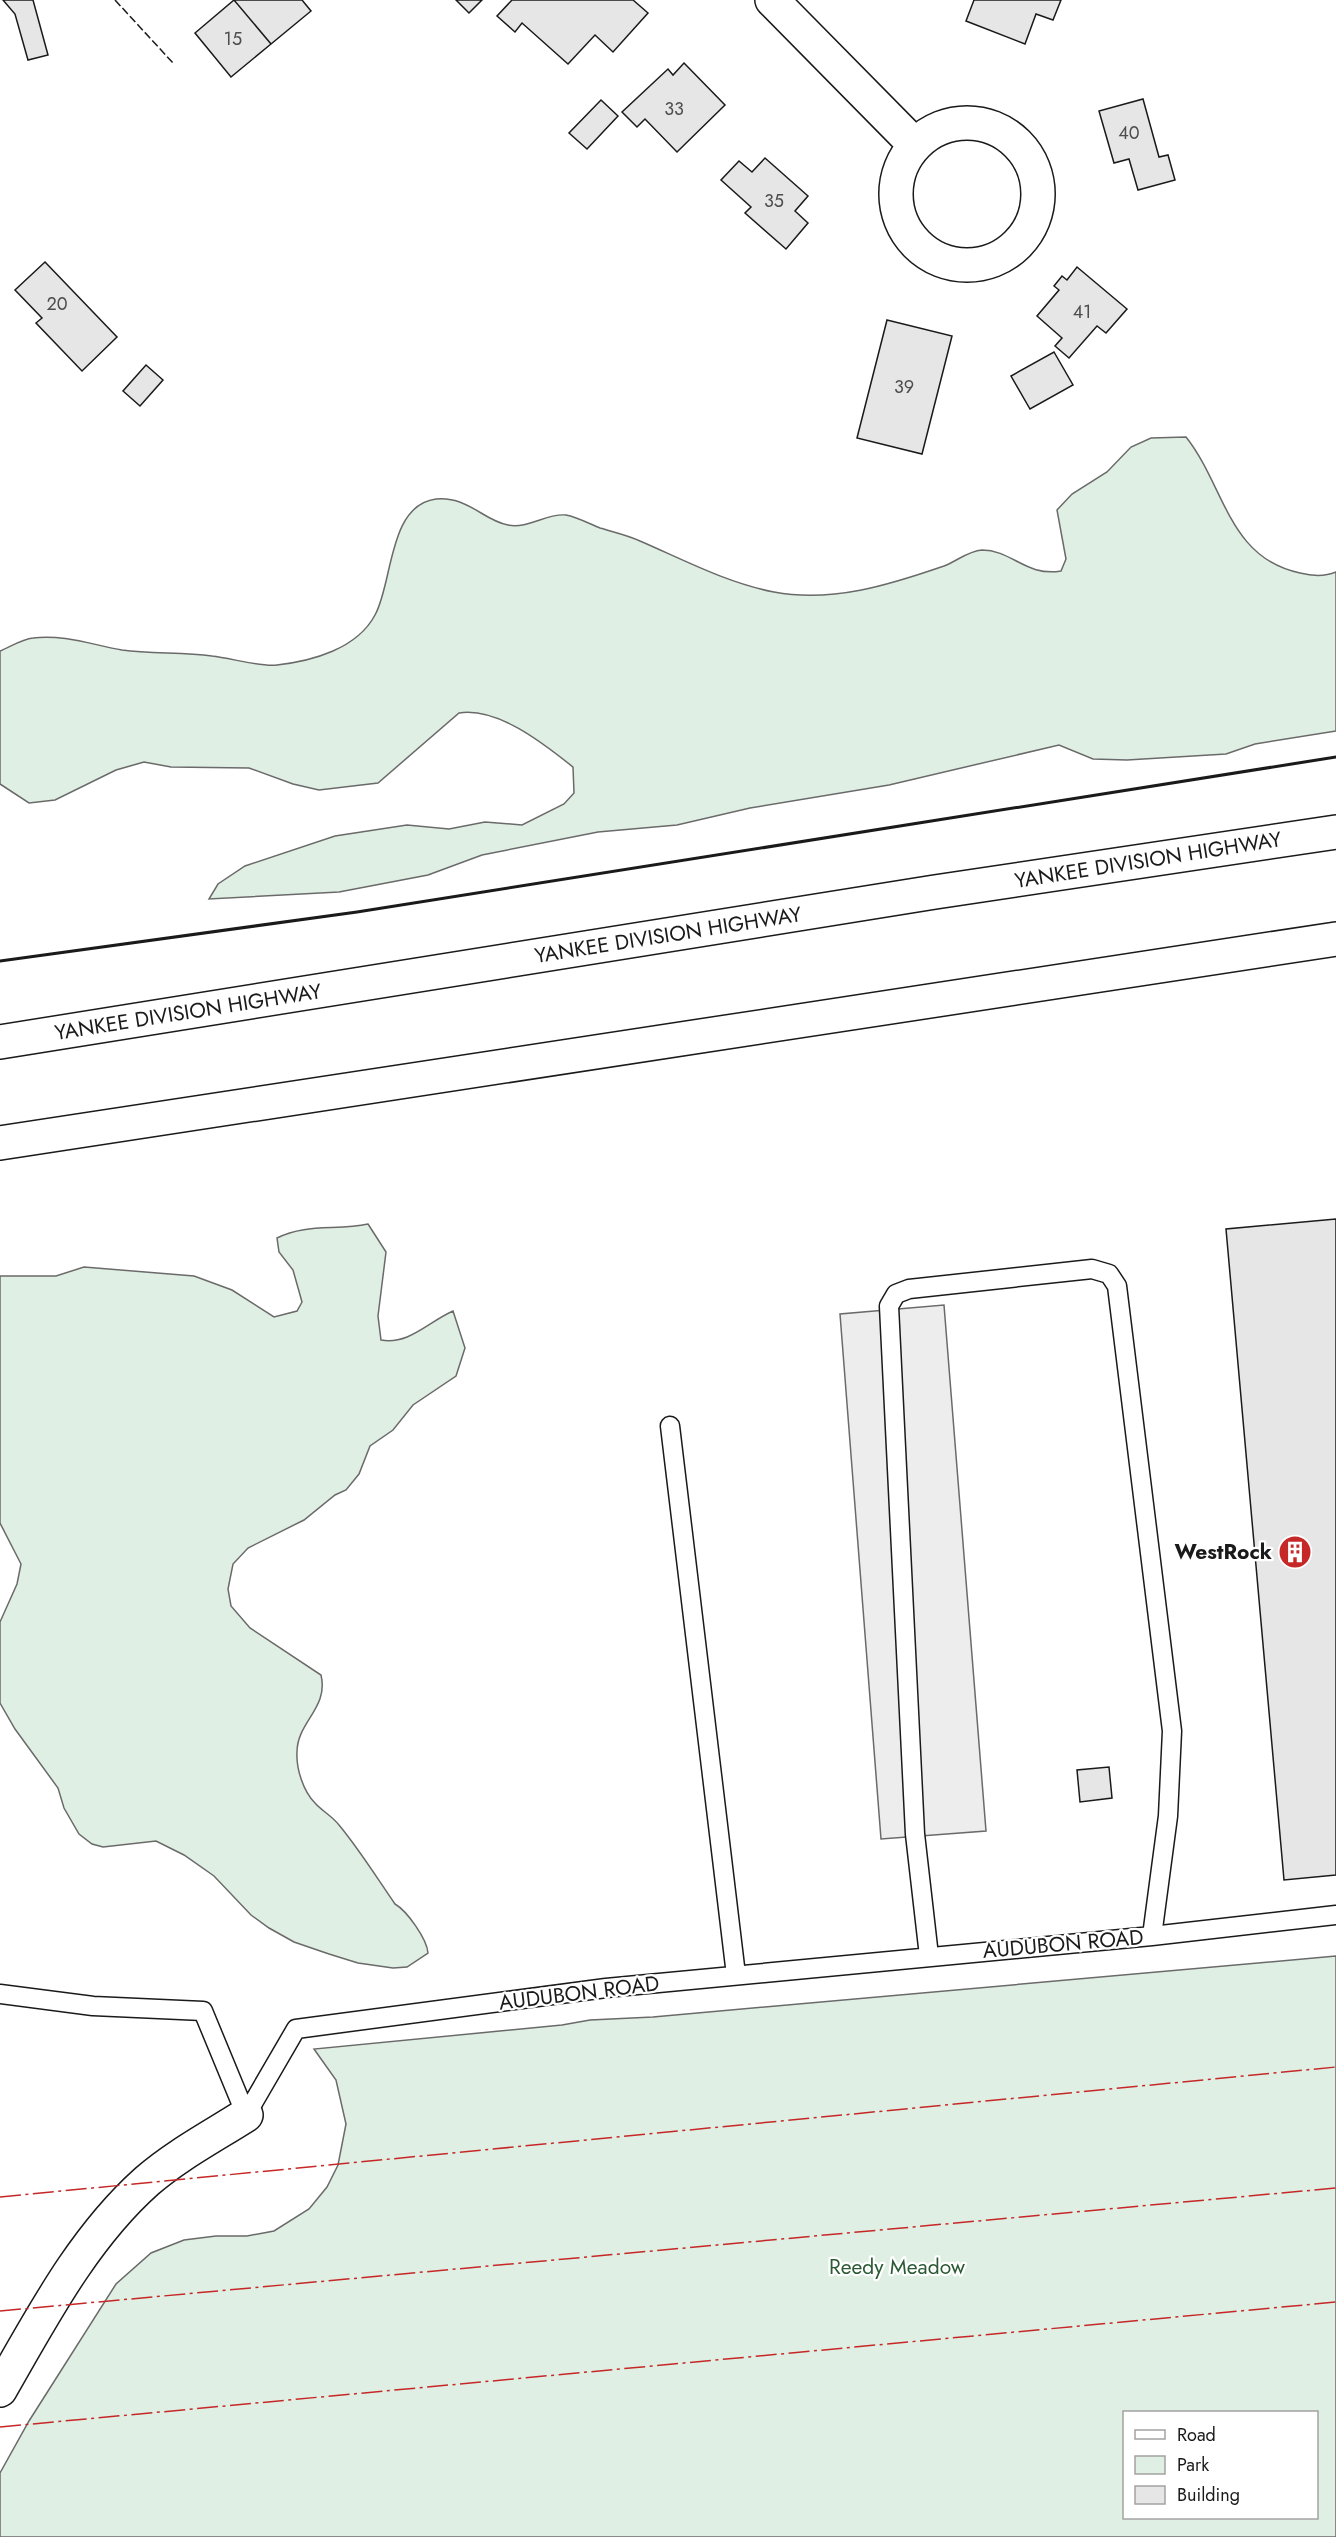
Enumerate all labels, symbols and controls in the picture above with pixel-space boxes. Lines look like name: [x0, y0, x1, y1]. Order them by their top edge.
house number: 15: [224, 26, 242, 52]
house number: 33: [664, 96, 684, 122]
house number: 40: [1118, 120, 1140, 146]
house number: 35: [764, 188, 784, 214]
house number: 20: [46, 291, 68, 317]
house number: 41: [1073, 299, 1091, 325]
house number: 39: [894, 374, 914, 400]
street label: YANKEE DIVISION HIGHWAY: [1012, 824, 1284, 896]
street label: YANKEE DIVISION HIGHWAY: [532, 899, 804, 971]
street label: YANKEE DIVISION HIGHWAY: [52, 976, 324, 1048]
building icon: WestRock: [1277, 1534, 1313, 1570]
place label: WestRock: [1175, 1537, 1272, 1567]
street label: AUDUBON ROAD: [981, 1922, 1145, 1966]
street label: AUDUBON ROAD: [497, 1968, 661, 2018]
park label: Reedy Meadow: [829, 2252, 966, 2282]
legend: [1123, 2411, 1318, 2519]
text: Road: [1177, 2422, 1216, 2448]
text: Park: [1177, 2452, 1209, 2478]
text: Building: [1177, 2482, 1240, 2508]

